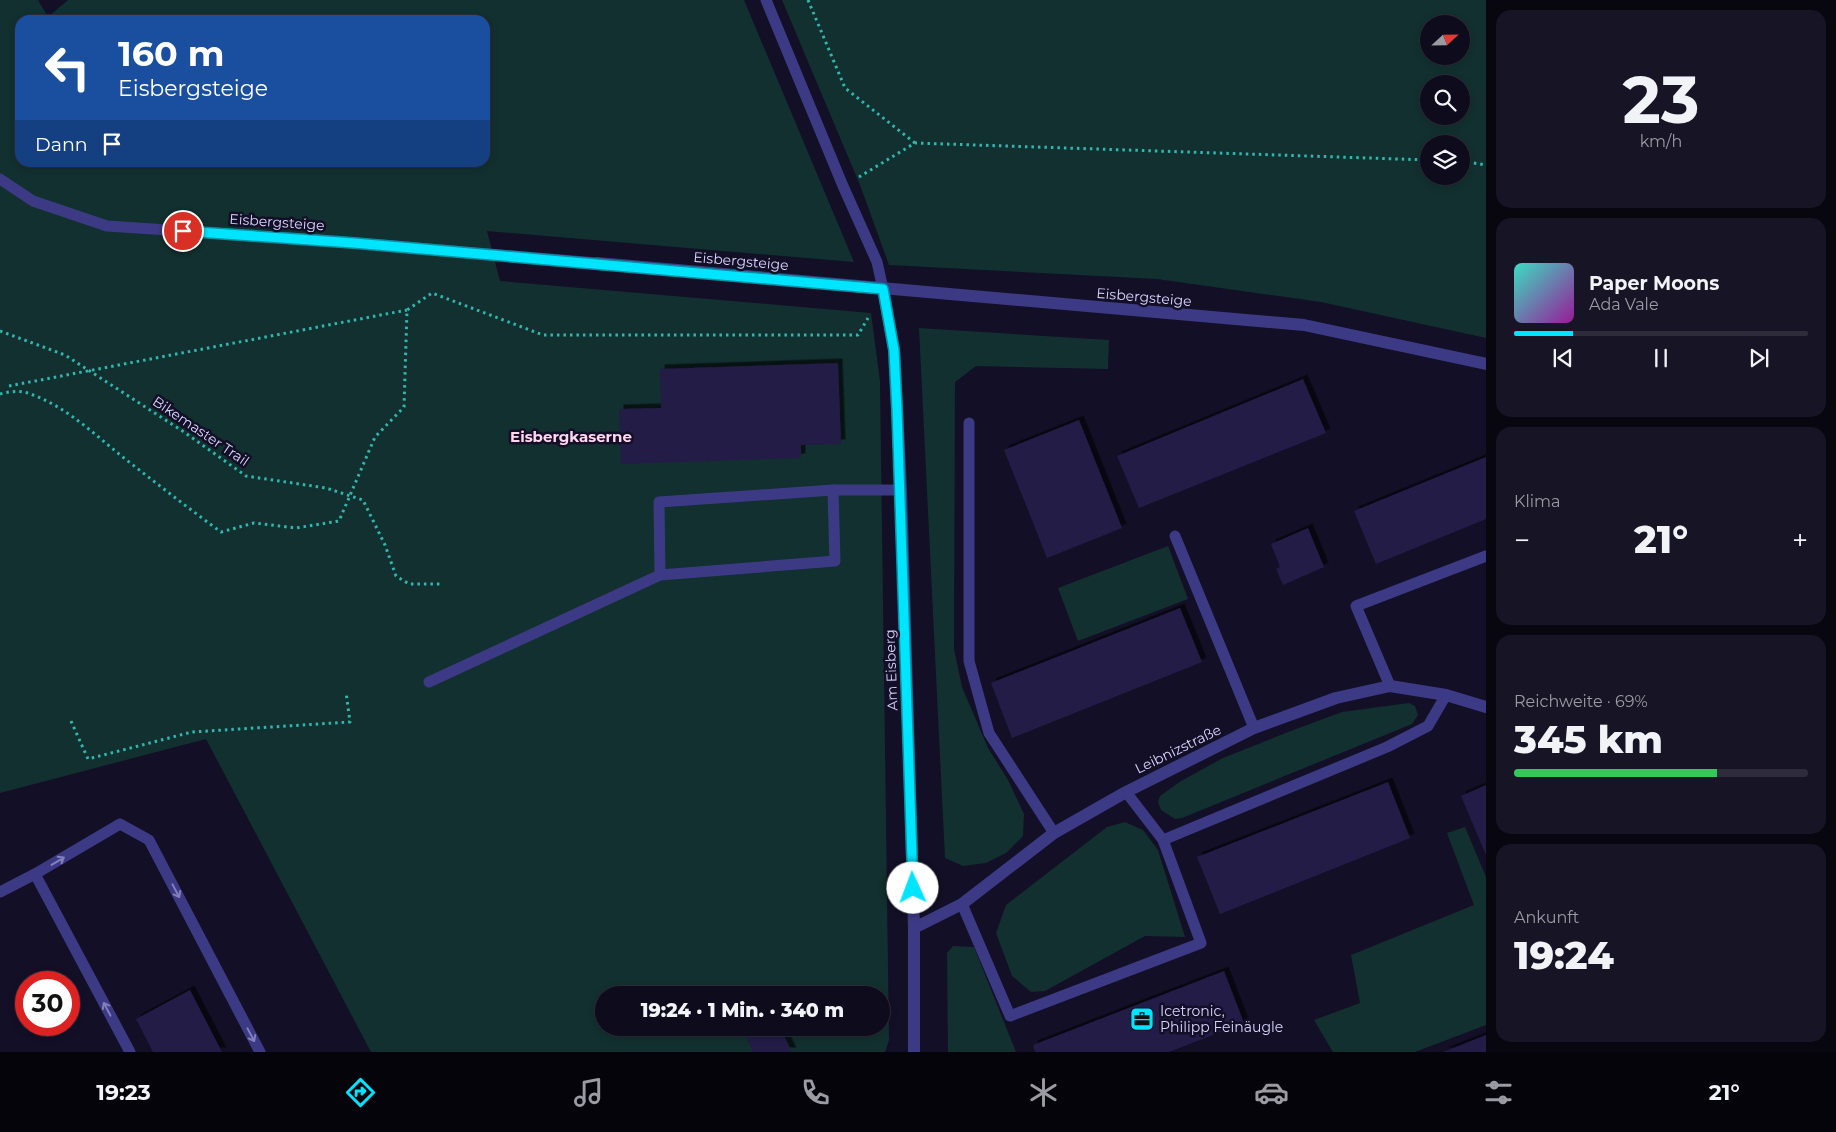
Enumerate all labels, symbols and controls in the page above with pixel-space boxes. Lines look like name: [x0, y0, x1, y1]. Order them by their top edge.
north arrow: [1420, 15, 1470, 65]
map controls: [1420, 15, 1470, 185]
text: 160 m: [118, 32, 224, 75]
icon: left: [35, 35, 100, 100]
text: 23: [1623, 60, 1699, 139]
text: Eisbergsteige: [118, 75, 268, 102]
button: search: [1420, 75, 1470, 125]
icon: arrive: [98, 130, 126, 158]
text: km/h: [1640, 132, 1682, 151]
text: Dann: [35, 133, 88, 156]
button: layers: [1420, 135, 1470, 185]
pin: [162, 210, 204, 252]
street label: Eisbergsteige: [229, 210, 325, 234]
icon: arrive: [169, 217, 197, 245]
street label: Eisbergsteige: [693, 248, 789, 274]
text: Paper Moons: [1589, 272, 1719, 295]
street label: Eisbergsteige: [1096, 284, 1192, 310]
text: Ada Vale: [1589, 295, 1659, 314]
icon: previous: [1549, 344, 1577, 372]
icon: pause: [1647, 344, 1675, 372]
icon: next: [1745, 344, 1773, 372]
street label: Bikemaster Trail: [149, 392, 253, 470]
district label: Eisbergkaserne: [510, 427, 632, 446]
text: Klima: [1514, 492, 1560, 511]
text: 21°: [1634, 516, 1688, 563]
text: −: [1514, 523, 1530, 557]
text: +: [1792, 523, 1808, 557]
street label: Am Eisberg: [881, 629, 901, 711]
text: Reichweite · 69%: [1514, 692, 1648, 711]
text: 345 km: [1514, 716, 1663, 763]
street label: Leibnizstraße: [1132, 720, 1224, 778]
one-way arrow: [51, 856, 65, 866]
position arrow: [886, 861, 938, 913]
one-way arrow: [172, 883, 181, 898]
text: Ankunft: [1514, 908, 1579, 927]
text: 19:24: [1514, 932, 1614, 979]
speed limit sign: 30: [15, 971, 80, 1036]
text: 19:24 · 1 Min. · 340 m: [641, 999, 844, 1022]
one-way arrow: [102, 1002, 111, 1017]
place label: Icetronic, Philipp Feinäugle: [1160, 1002, 1283, 1036]
office icon: Icetronic, Philipp Feinäugle: [1129, 1006, 1155, 1032]
one-way arrow: [247, 1027, 256, 1042]
icon: directions: [343, 1075, 378, 1110]
icon: music: [571, 1075, 606, 1110]
icon: phone: [798, 1075, 833, 1110]
icon: climate: [1026, 1075, 1061, 1110]
icon: car: [1254, 1075, 1289, 1110]
icon: filters: [1481, 1075, 1516, 1110]
text: 19:23: [96, 1079, 151, 1106]
text: 21°: [1709, 1079, 1740, 1106]

